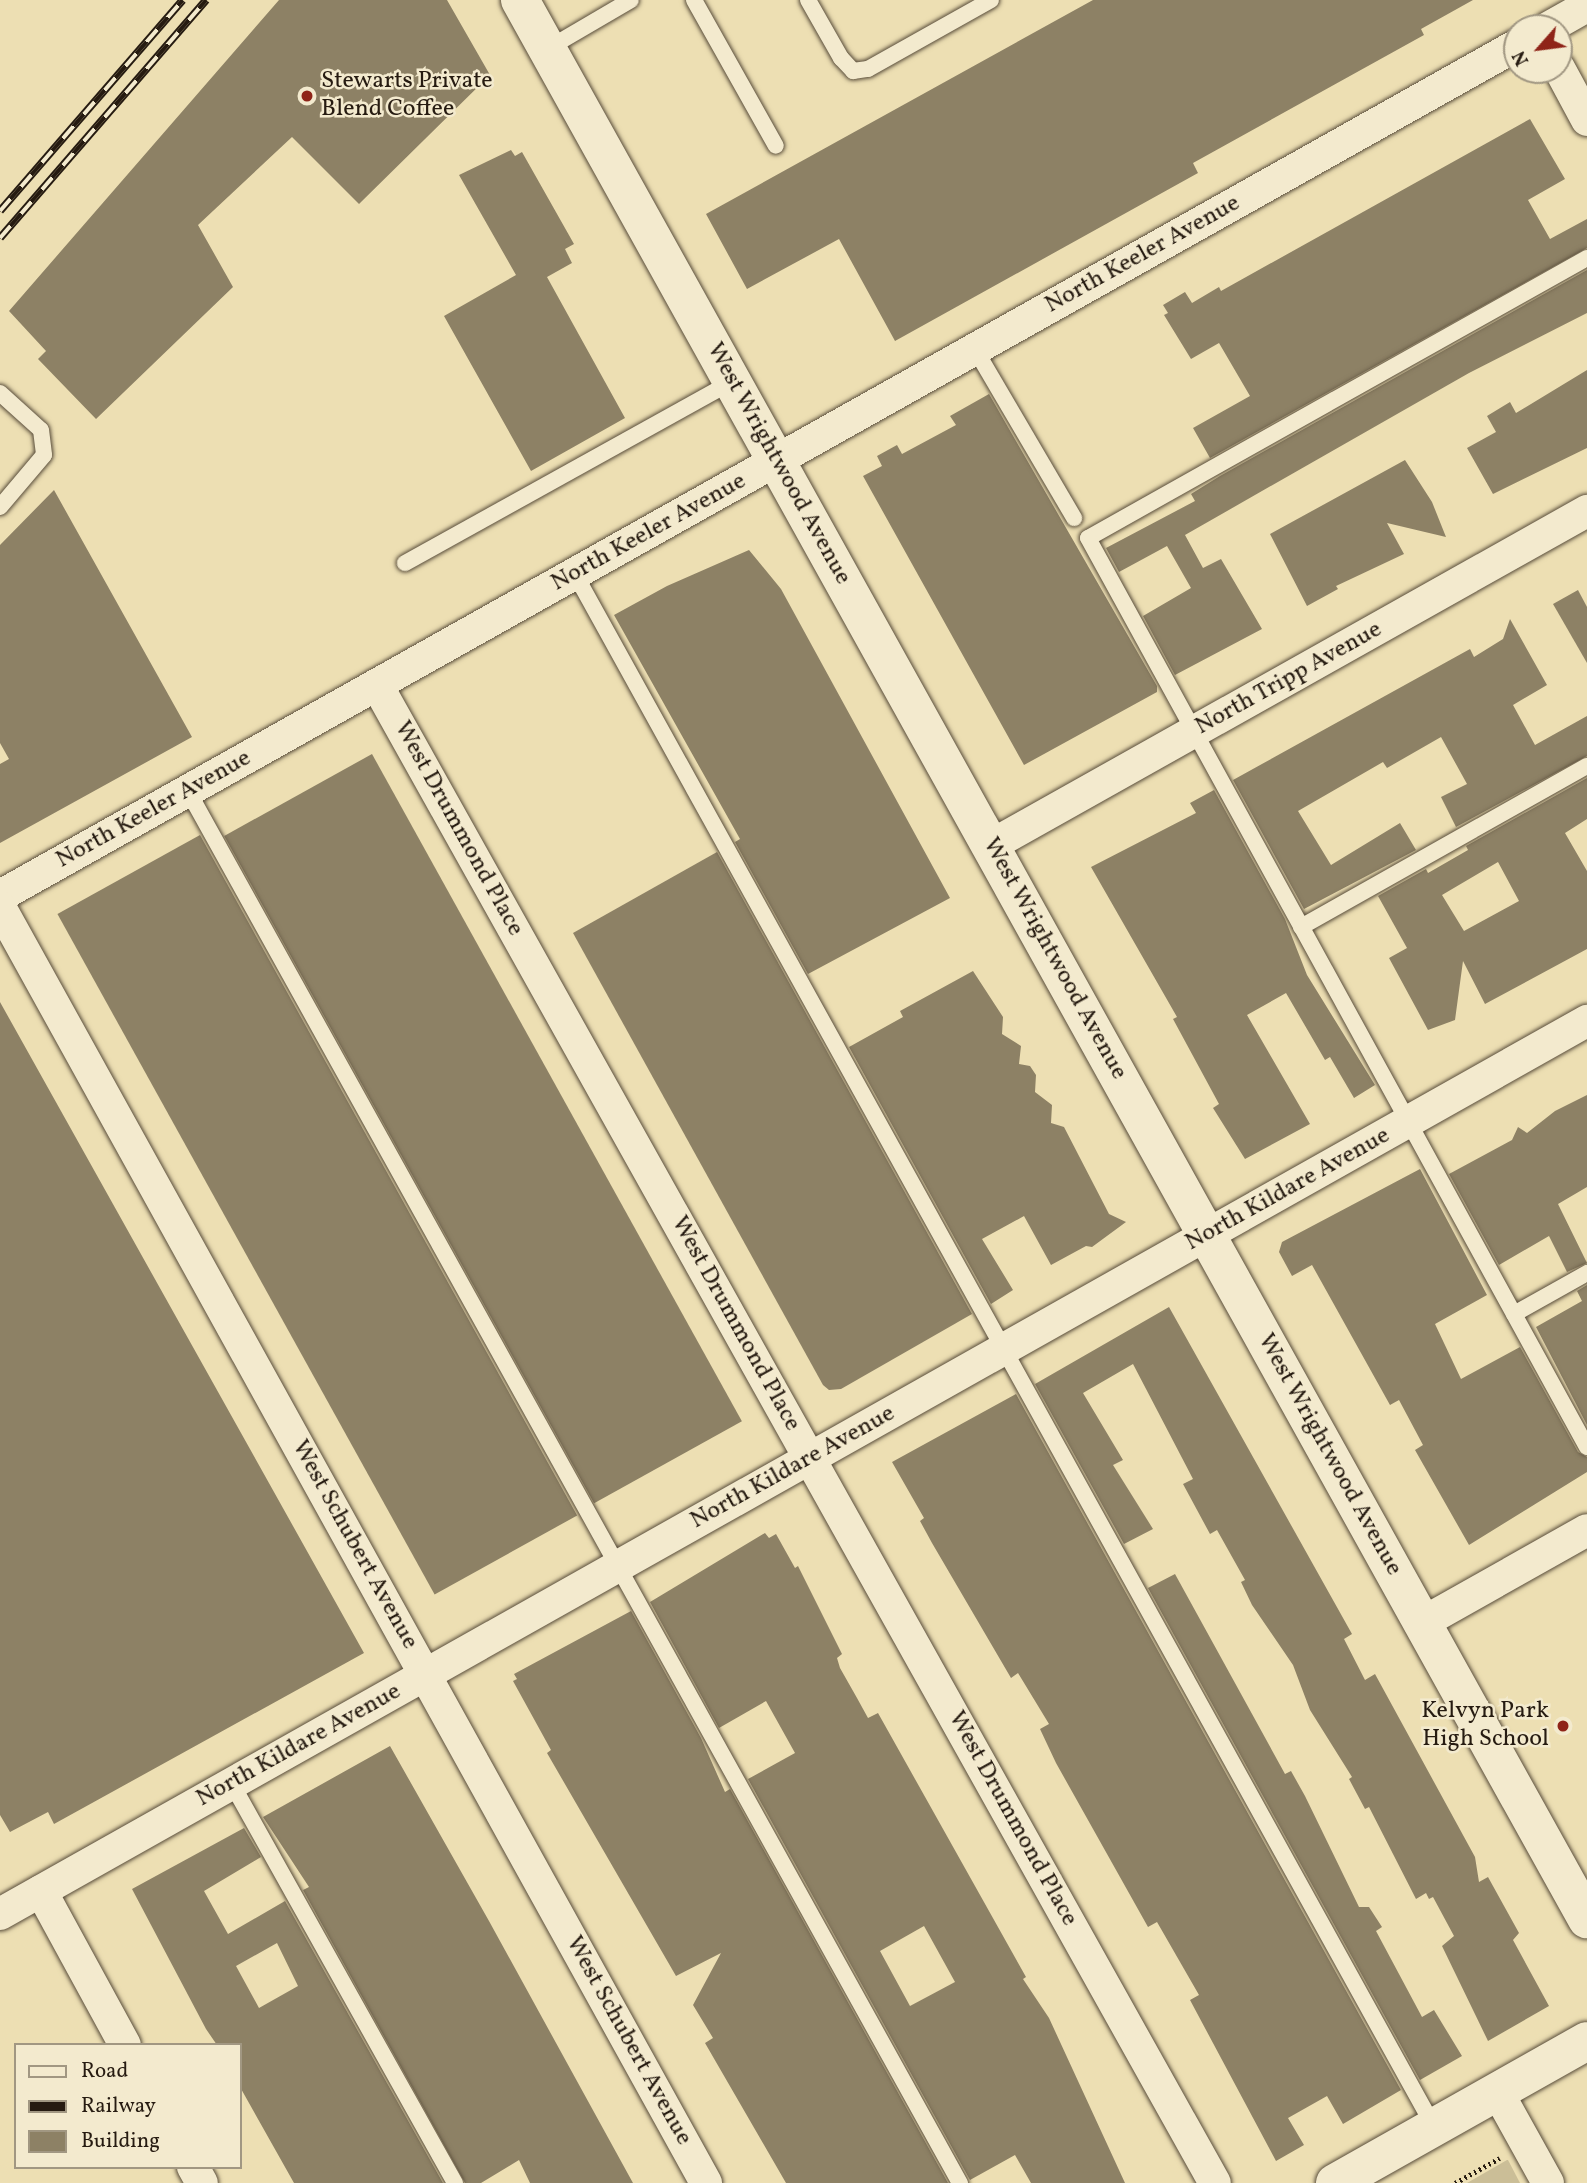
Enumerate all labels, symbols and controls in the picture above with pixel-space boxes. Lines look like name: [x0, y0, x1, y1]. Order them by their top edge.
north arrow: [1503, 14, 1573, 84]
text: N: [1507, 46, 1536, 70]
place label: Stewarts Private Blend Coffee: [321, 68, 493, 124]
marker: Stewarts Private Blend Coffee: [299, 88, 315, 104]
street label: North Keeler Avenue: [1041, 190, 1245, 320]
street label: West Wrightwood Avenue: [699, 338, 857, 590]
street label: North Keeler Avenue: [547, 468, 751, 598]
street label: North Tripp Avenue: [1190, 616, 1388, 742]
street label: West Drummond Place: [387, 717, 529, 941]
street label: North Keeler Avenue: [52, 745, 256, 875]
street label: West Wrightwood Avenue: [975, 833, 1133, 1085]
street label: North Kildare Avenue: [1181, 1122, 1395, 1258]
street label: West Drummond Place: [664, 1212, 806, 1436]
street label: West Wrightwood Avenue: [1250, 1329, 1408, 1581]
street label: North Kildare Avenue: [686, 1400, 900, 1536]
street label: West Schubert Avenue: [285, 1435, 423, 1655]
street label: North Kildare Avenue: [192, 1678, 406, 1814]
place label: Kelvyn Park High School: [1421, 1698, 1549, 1754]
street label: West Drummond Place: [941, 1707, 1083, 1931]
marker: Kelvyn Park High School: [1555, 1718, 1571, 1734]
street label: West Schubert Avenue: [559, 1931, 697, 2151]
legend: [14, 2043, 242, 2169]
text: Road: [81, 2057, 128, 2086]
text: Railway: [81, 2092, 156, 2121]
text: Building: [81, 2127, 160, 2156]

